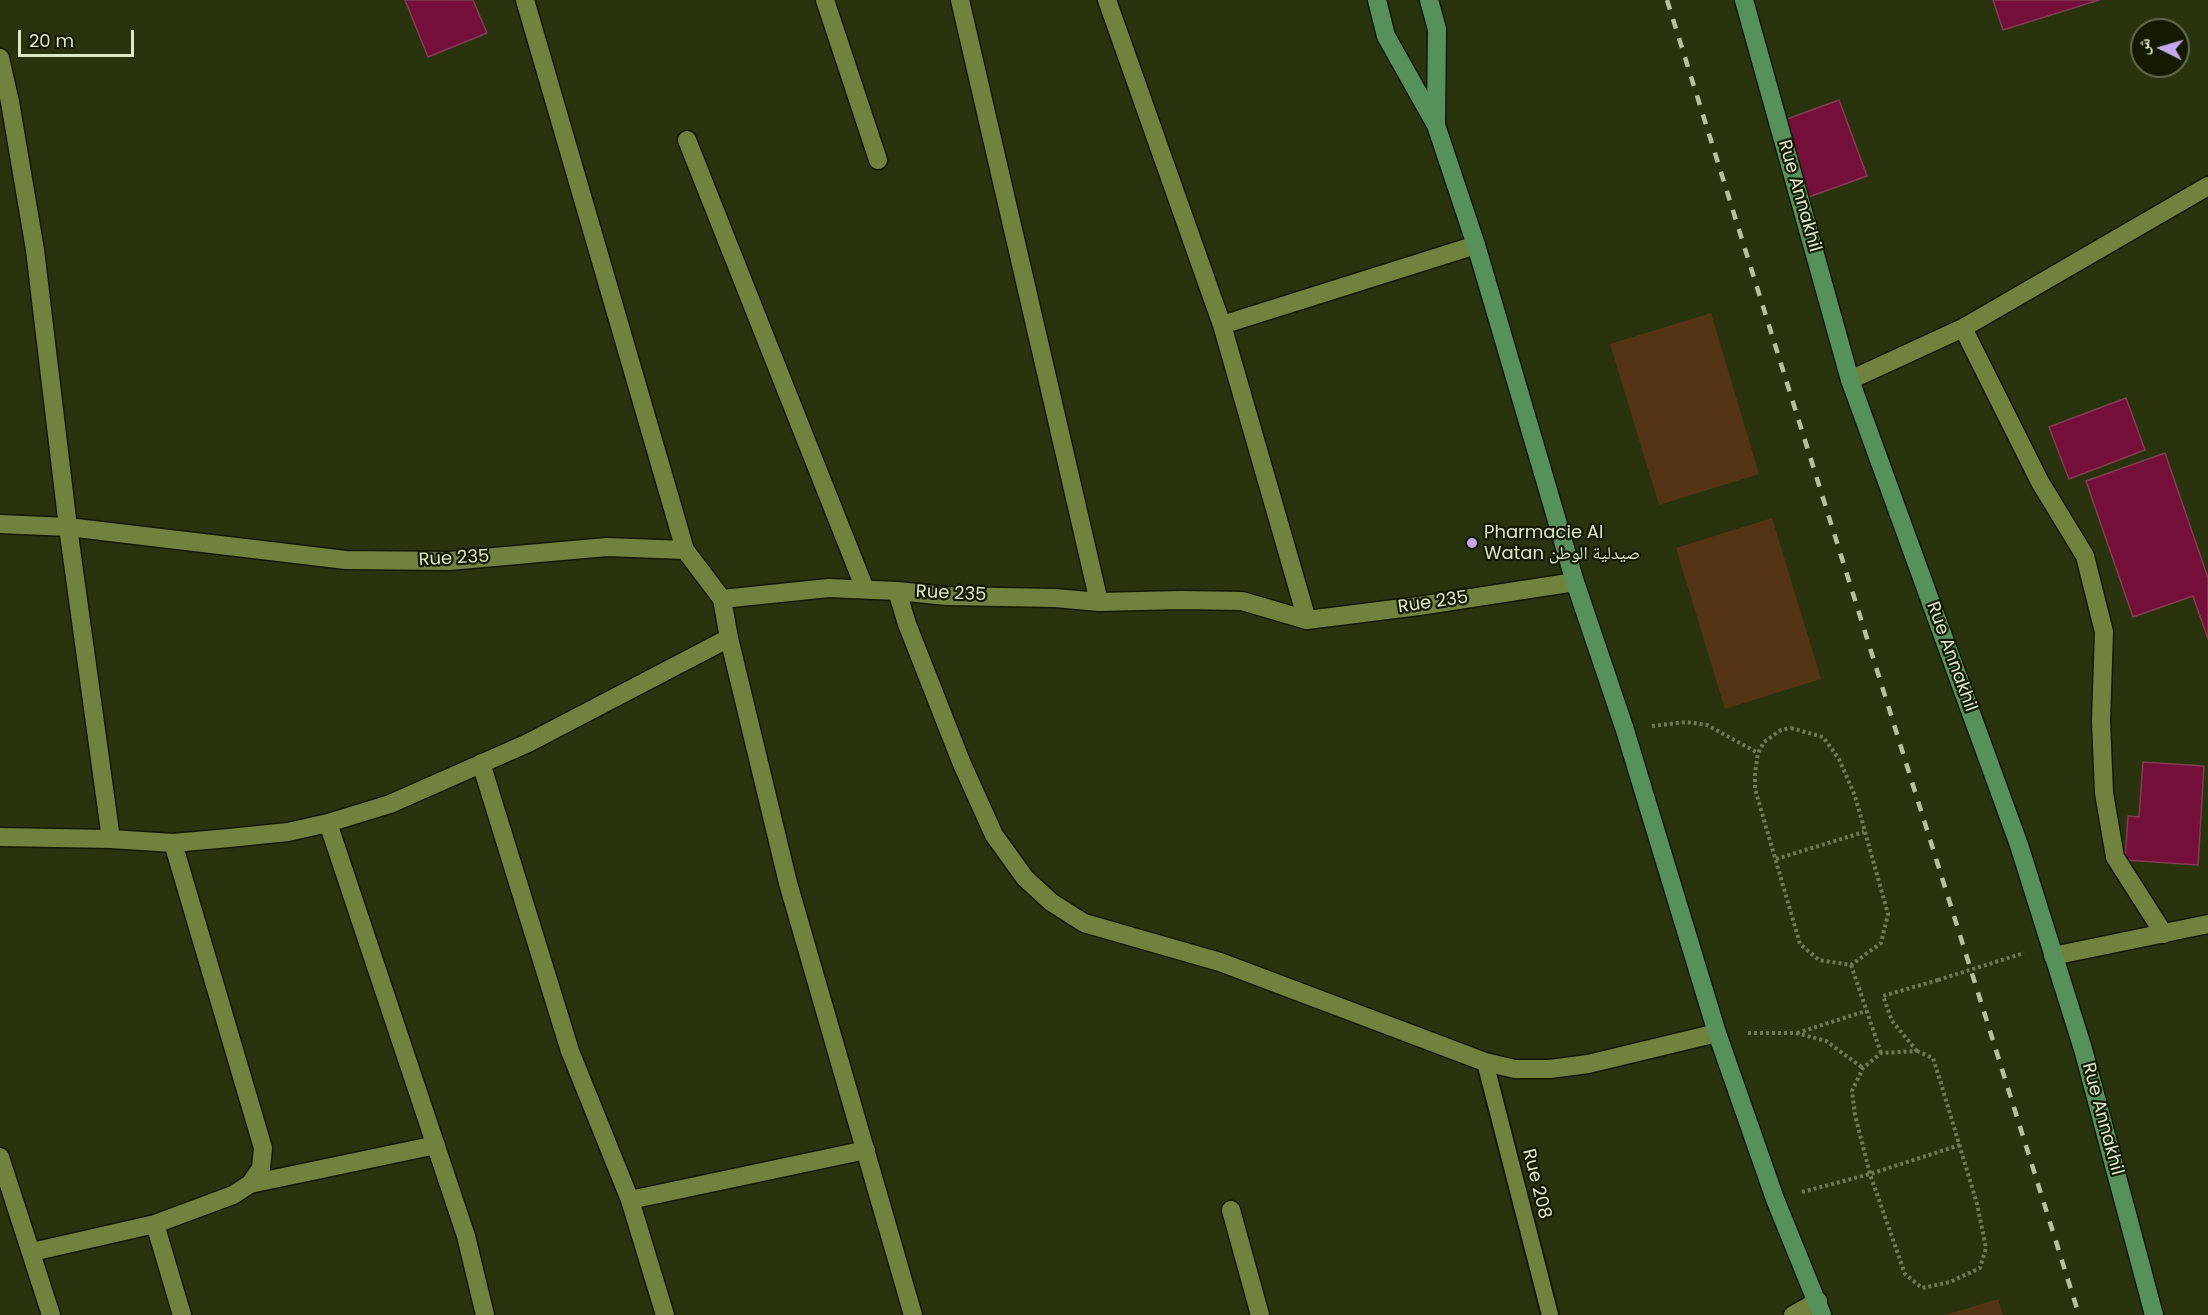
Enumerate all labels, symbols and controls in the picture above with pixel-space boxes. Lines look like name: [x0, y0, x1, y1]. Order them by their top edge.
scale bar: [21, 18, 136, 56]
north arrow: [2130, 18, 2190, 78]
text: 20 m: [29, 28, 74, 53]
text: ش: [2131, 37, 2156, 56]
street label: Rue Annakhil: [1773, 138, 1825, 254]
place label: Pharmacie Al Watan صيدلية الوطن: [1484, 522, 1640, 564]
marker: Pharmacie Al Watan صيدلية الوطن: [1465, 536, 1479, 550]
street label: Rue 235: [418, 546, 490, 572]
street label: Rue 235: [915, 581, 987, 607]
street label: Rue 235: [1396, 587, 1470, 619]
street label: Rue Annakhil: [1921, 599, 1981, 715]
street label: Rue Annakhil: [2077, 1060, 2127, 1178]
street label: Rue 208: [1517, 1147, 1555, 1221]

